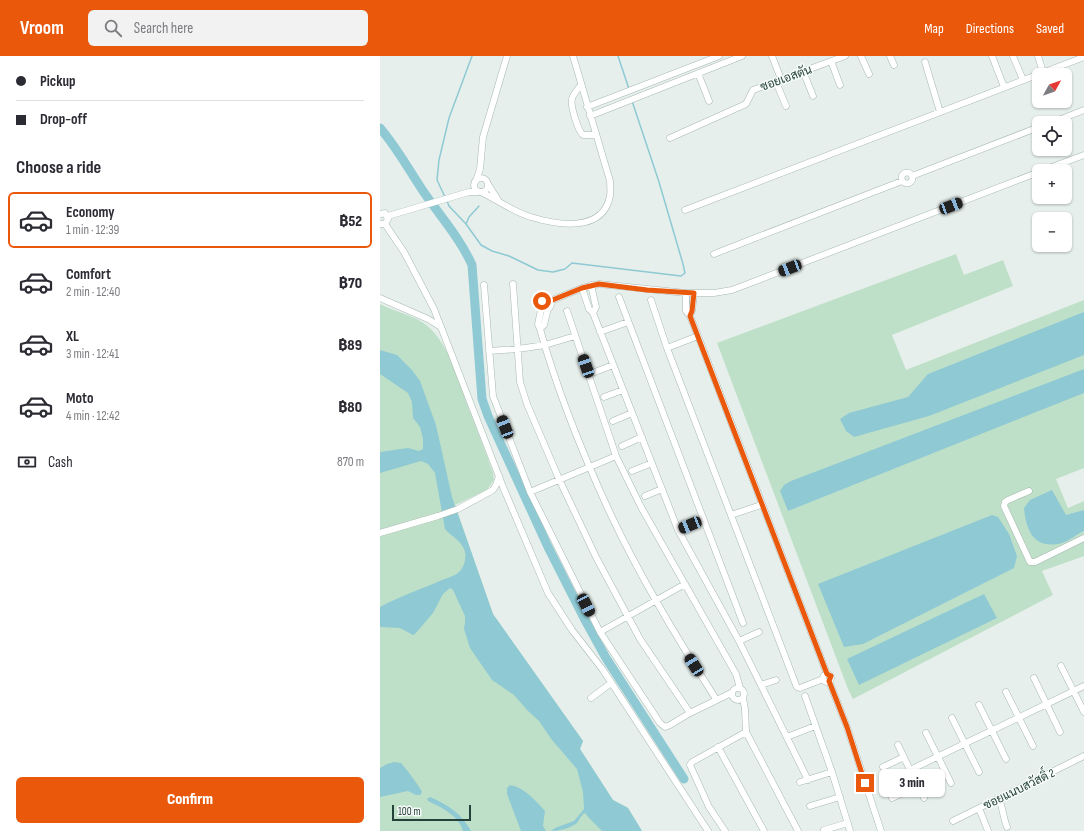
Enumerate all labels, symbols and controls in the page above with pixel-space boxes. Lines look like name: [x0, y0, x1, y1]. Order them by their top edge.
search box: [88, 10, 368, 46]
text: Vroom: [20, 17, 64, 40]
icon: search: [102, 17, 124, 39]
text: Search here: [134, 19, 193, 38]
text: Map: [924, 20, 944, 37]
text: Directions: [966, 20, 1014, 37]
text: Saved: [1036, 20, 1064, 37]
street label: ซอยเอสตัน: [758, 62, 814, 95]
north arrow: [1032, 68, 1072, 108]
map controls: [1032, 68, 1072, 252]
text: Pickup: [40, 72, 76, 91]
text: Drop-off: [40, 110, 87, 129]
button: locate: [1032, 116, 1072, 156]
text: Choose a ride: [16, 157, 101, 178]
button: +: [1032, 164, 1072, 204]
car: [938, 196, 964, 216]
icon: car: [18, 202, 54, 238]
text: Economy: [66, 203, 115, 222]
text: ฿52: [339, 212, 362, 231]
button: −: [1032, 212, 1072, 252]
text: 1 min · 12:39: [66, 222, 119, 238]
car: [777, 258, 803, 278]
icon: car: [18, 264, 54, 300]
text: Comfort: [66, 265, 111, 284]
text: ฿70: [339, 274, 362, 293]
text: 2 min · 12:40: [66, 284, 120, 300]
route start: [533, 292, 551, 310]
icon: car: [18, 326, 54, 362]
text: XL: [66, 327, 79, 346]
text: ฿89: [338, 336, 362, 355]
text: 3 min · 12:41: [66, 346, 119, 362]
car: [576, 353, 596, 379]
icon: car: [18, 388, 54, 424]
text: Moto: [66, 389, 93, 408]
text: ฿80: [338, 398, 362, 417]
text: 4 min · 12:42: [66, 408, 120, 424]
car: [495, 414, 515, 440]
icon: cash: [16, 451, 38, 473]
text: Cash: [48, 453, 73, 472]
text: 870 m: [337, 454, 364, 470]
car: [677, 515, 703, 535]
car: [575, 592, 597, 618]
car: [683, 652, 705, 678]
street label: ซอยแนบสวัสดิ์ 2: [979, 762, 1057, 813]
callout: 3 min: [879, 769, 945, 797]
route end: [856, 774, 874, 792]
text: 3 min: [899, 775, 925, 791]
button: Confirm: [16, 777, 364, 823]
scale bar: [392, 803, 471, 822]
text: 100 m: [398, 805, 420, 818]

